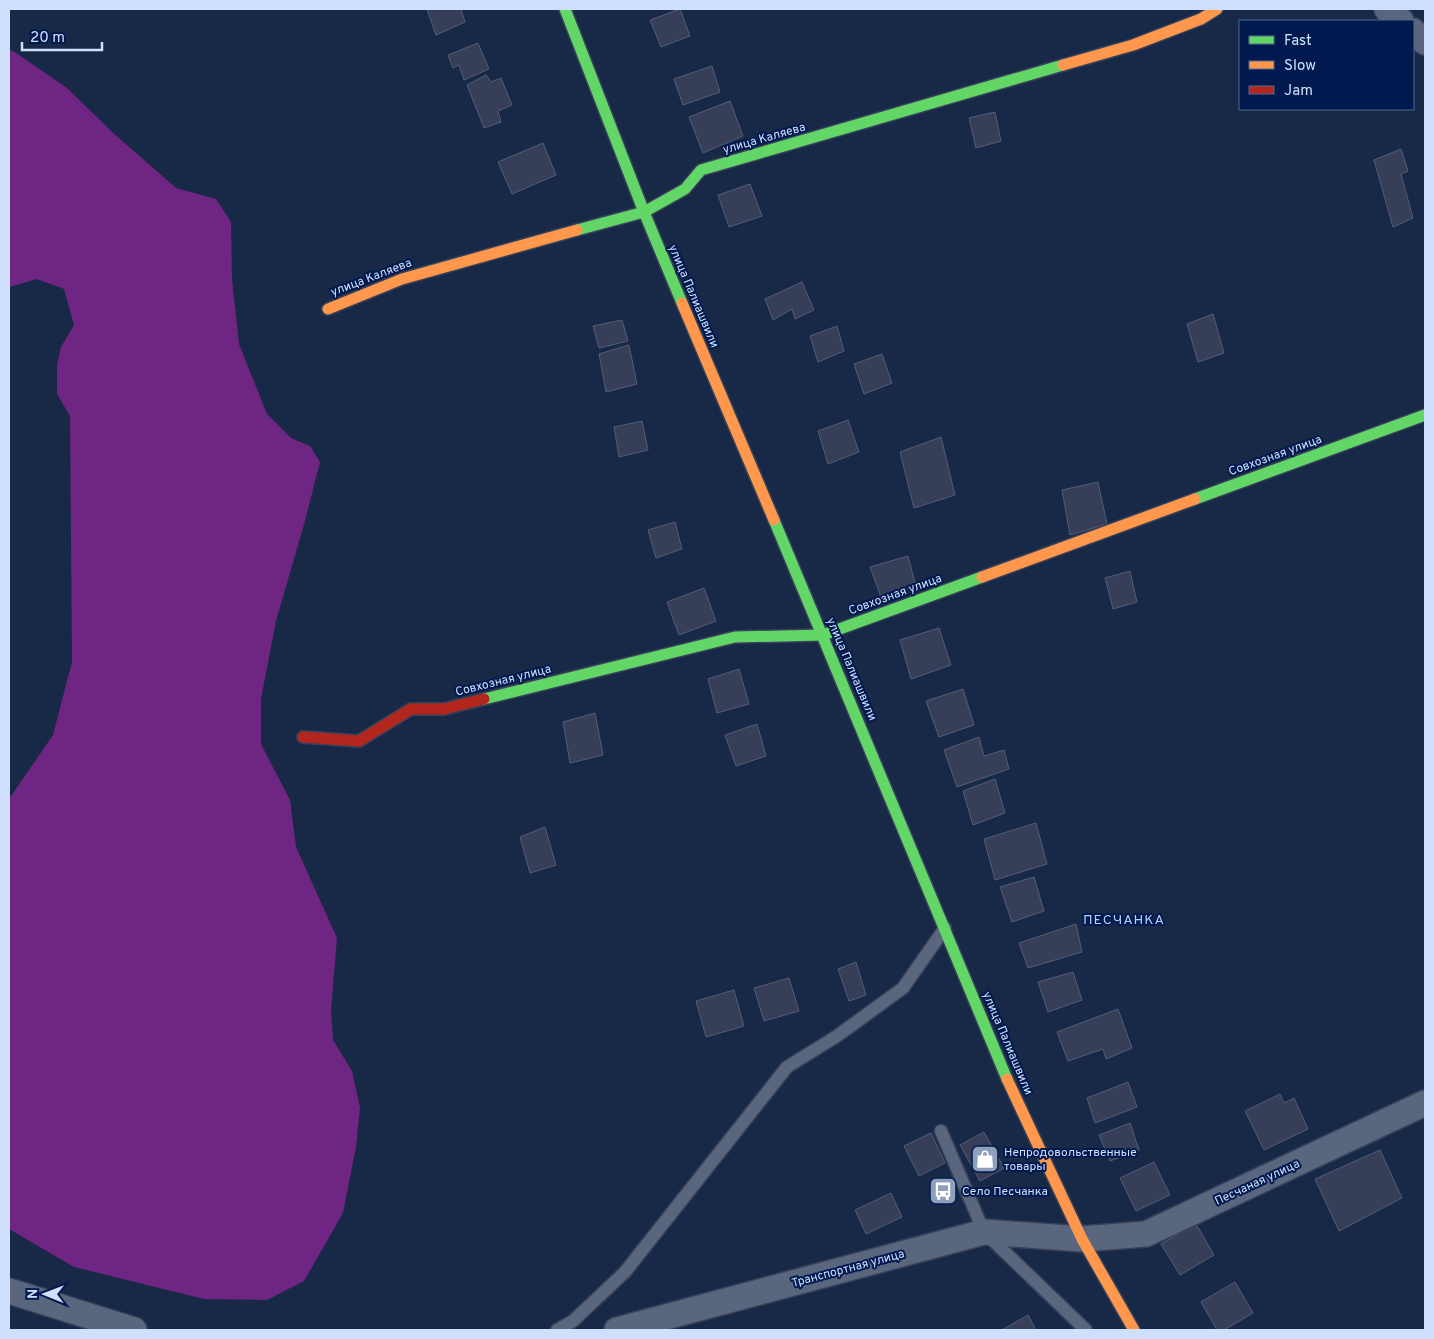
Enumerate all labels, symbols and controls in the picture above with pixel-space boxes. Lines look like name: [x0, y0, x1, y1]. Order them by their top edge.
scale bar: [22, 20, 102, 52]
legend: [1239, 20, 1414, 110]
text: 20 m: [30, 29, 65, 48]
text: Fast: [1284, 32, 1312, 51]
text: Slow: [1284, 57, 1316, 76]
text: Jam: [1284, 82, 1313, 101]
street label: улица Каляева: [721, 120, 808, 158]
street label: улица Палиашвили: [664, 242, 722, 350]
street label: улица Каляева: [329, 255, 414, 301]
street label: Совхозная улица: [1227, 432, 1324, 480]
street label: Совхозная улица: [847, 571, 944, 619]
street label: улица Палиашвили: [822, 615, 880, 723]
street label: Совхозная улица: [454, 661, 553, 701]
district label: ПЕСЧАНКА: [1083, 912, 1165, 929]
street label: улица Палиашвили: [978, 989, 1036, 1097]
shop icon: Непродовольственные товары: [970, 1144, 1000, 1174]
place label: Непродовольственные товары: [1004, 1145, 1137, 1175]
street label: Песчаная улица: [1212, 1156, 1302, 1210]
bus stop icon: Село Песчанка: [928, 1176, 958, 1206]
place label: Село Песчанка: [962, 1184, 1048, 1200]
street label: Транспортная улица: [790, 1246, 906, 1292]
north arrow: [20, 1269, 70, 1319]
text: N: [25, 1289, 42, 1299]

